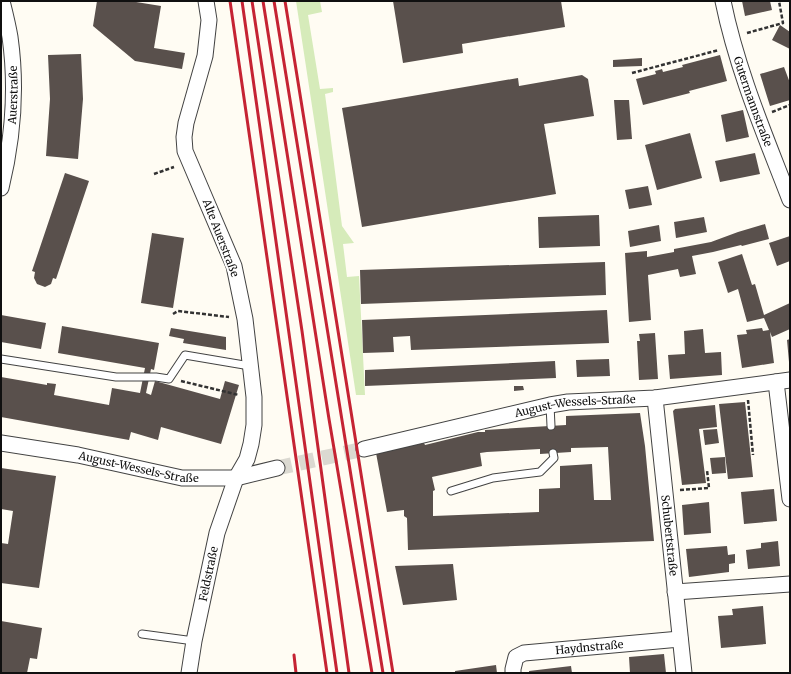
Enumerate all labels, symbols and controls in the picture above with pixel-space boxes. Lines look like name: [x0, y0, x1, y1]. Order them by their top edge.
street label: Gutermannstraße: [731, 55, 776, 149]
street label: Auerstraße: [5, 65, 20, 126]
street label: Alte Auerstraße: [199, 196, 242, 279]
street label: August-Wessels-Straße: [512, 392, 636, 420]
street label: August-Wessels-Straße: [76, 448, 199, 485]
street label: Schubertstraße: [658, 494, 681, 577]
street label: Feldstraße: [196, 545, 221, 603]
street label: Haydnstraße: [555, 637, 624, 657]

